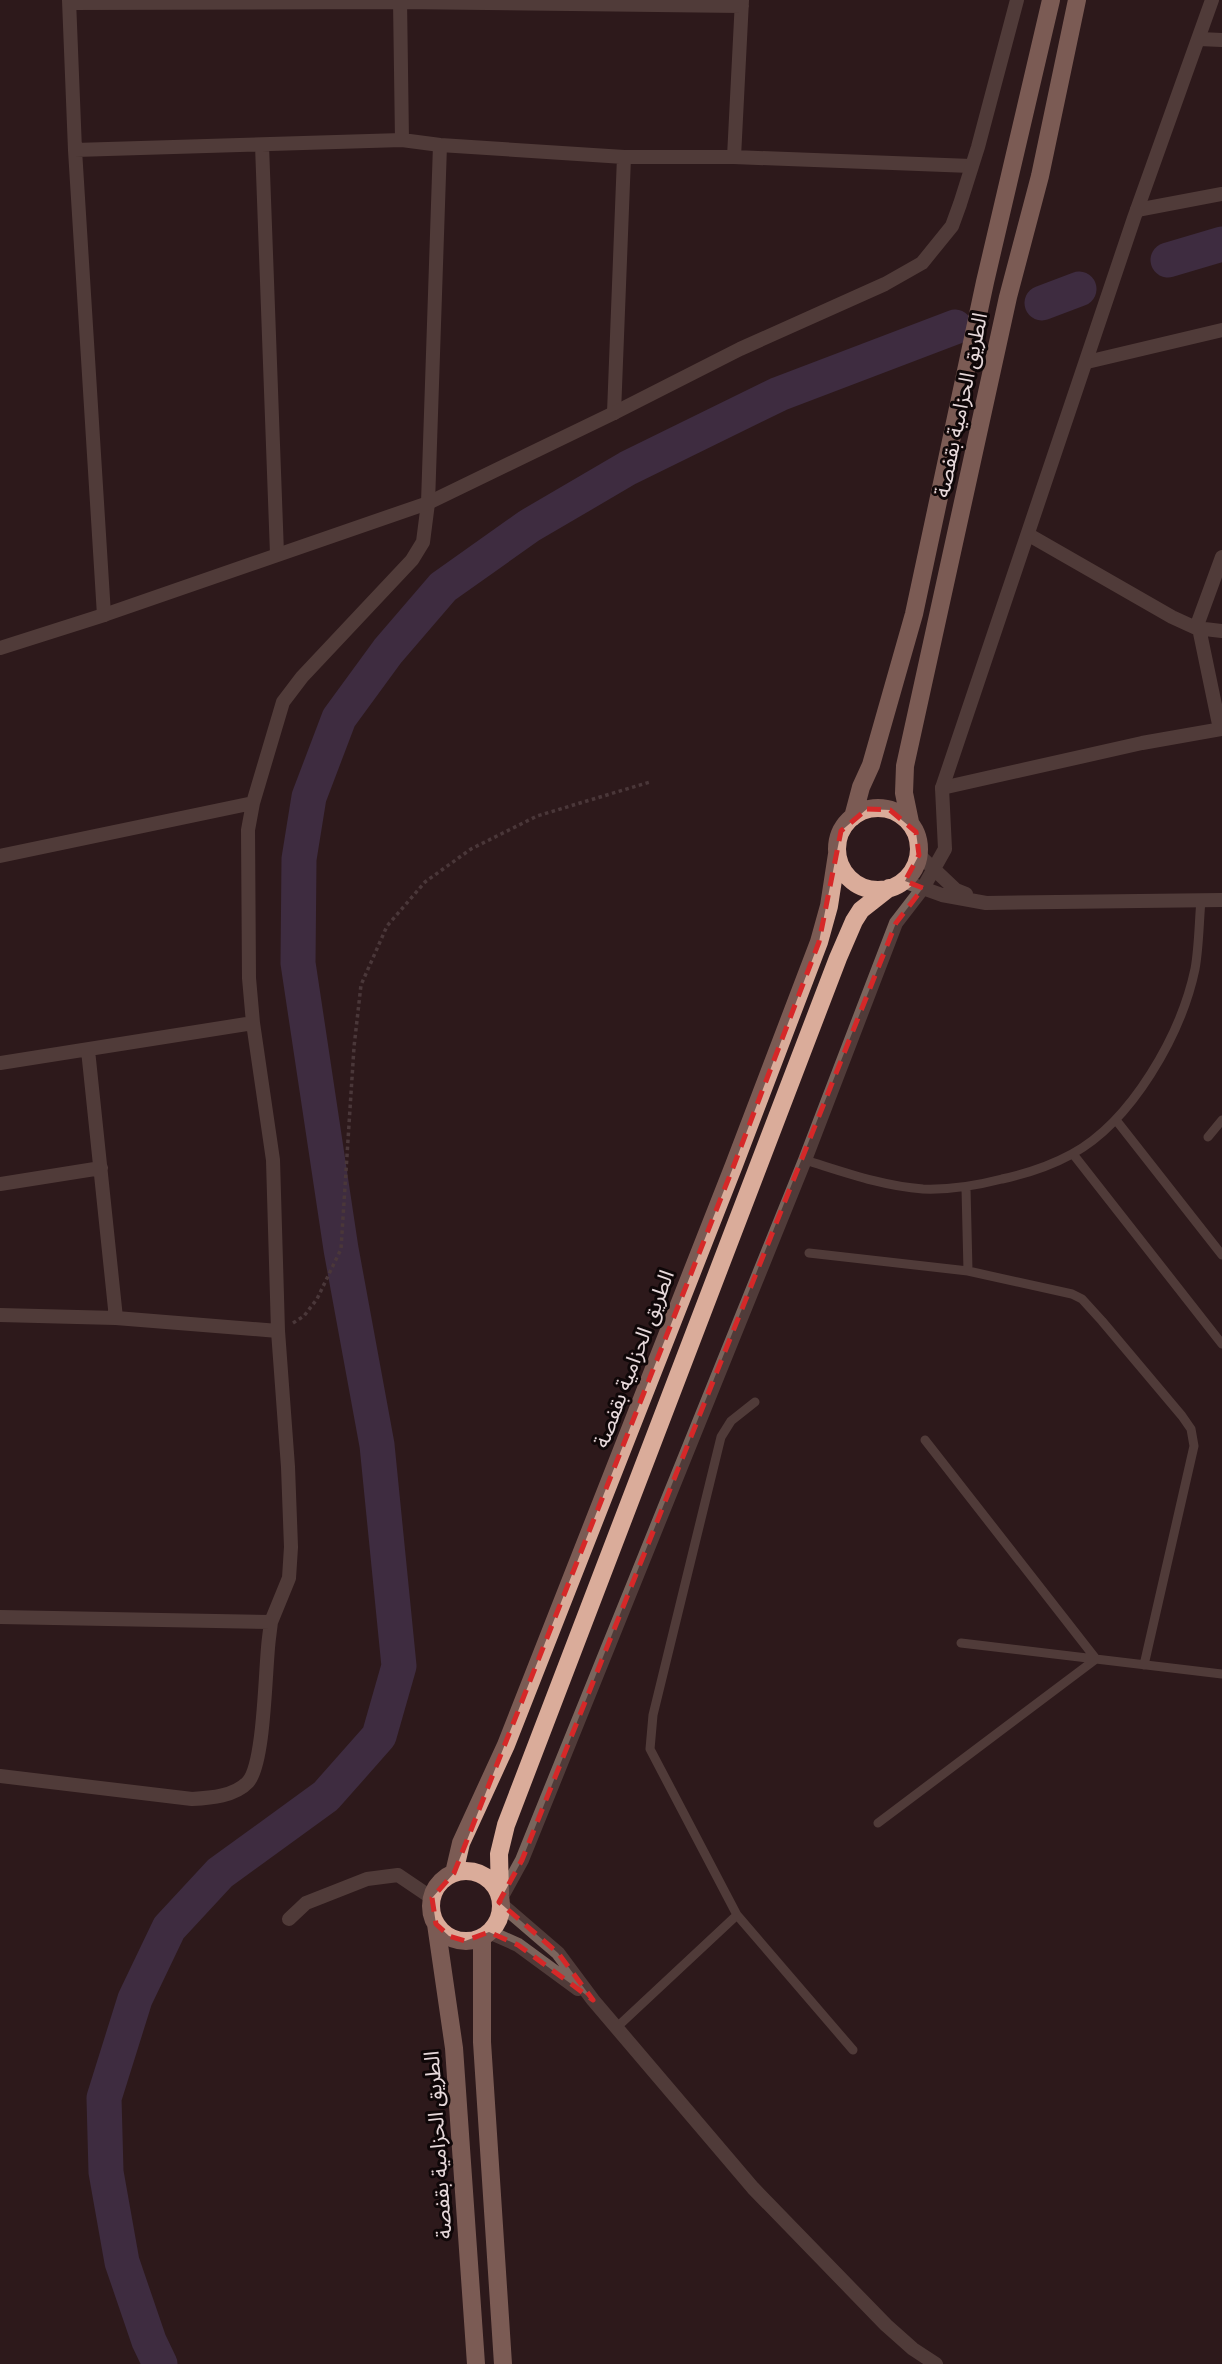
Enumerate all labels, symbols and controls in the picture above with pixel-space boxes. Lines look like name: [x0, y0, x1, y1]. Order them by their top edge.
street label: الطريق الحزامية بقفصة: [930, 310, 993, 500]
street label: الطريق الحزامية بقفصة: [589, 1267, 680, 1452]
street label: الطريق الحزامية بقفصة: [419, 2050, 458, 2240]

